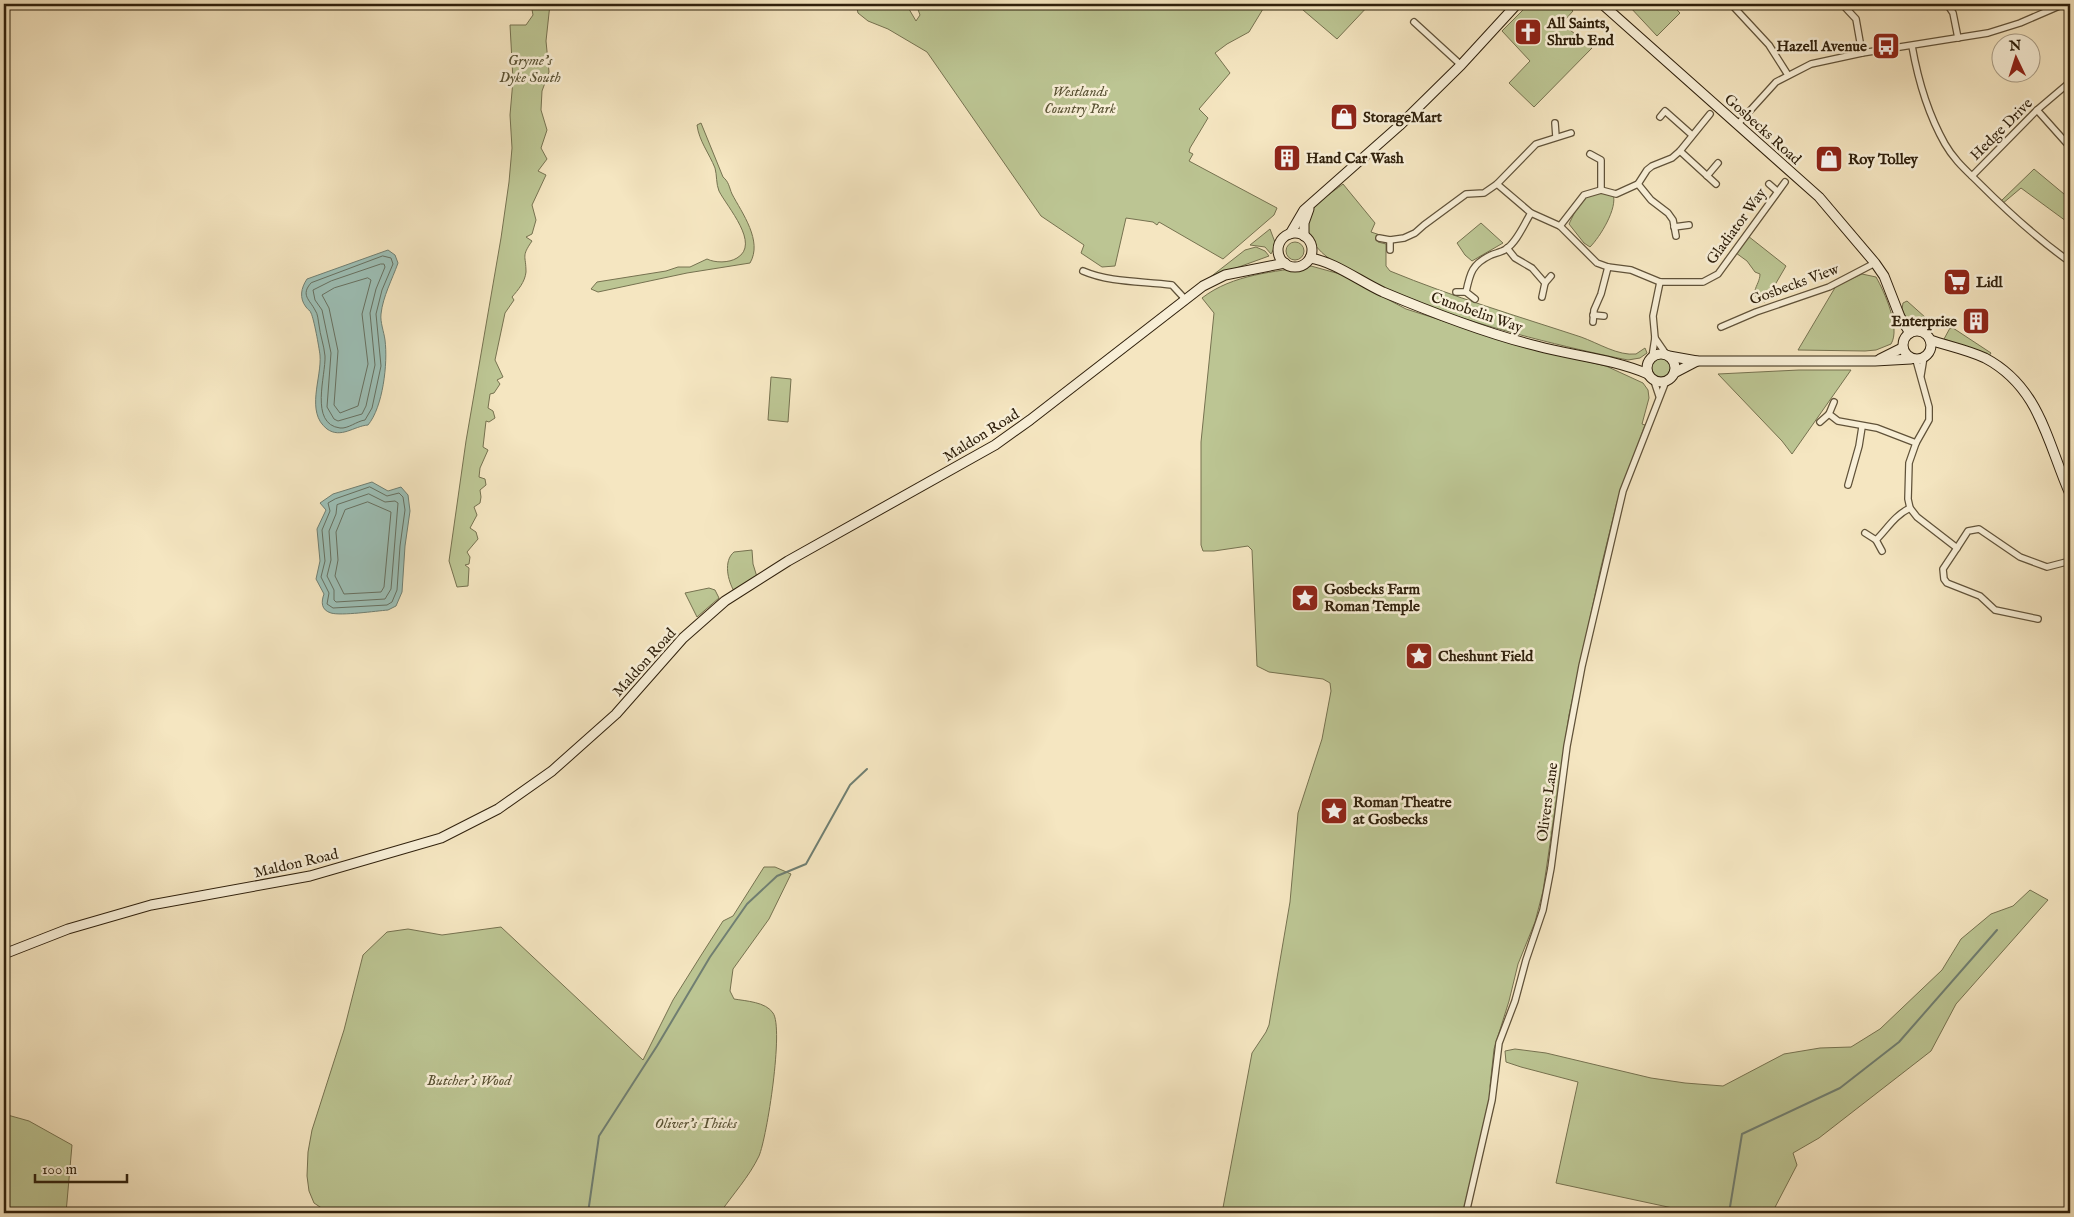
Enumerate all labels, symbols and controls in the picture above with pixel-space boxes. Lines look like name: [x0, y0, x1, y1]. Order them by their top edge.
place label: All Saints, Shrub End: [1546, 14, 1615, 50]
church icon: All Saints, Shrub End: [1513, 17, 1543, 47]
bus stop icon: Hazell Avenue: [1871, 31, 1901, 61]
north arrow: [1992, 32, 2042, 82]
place label: Hazell Avenue: [1776, 37, 1867, 56]
text: N: [2007, 37, 2022, 55]
park label: Gryme's Dyke South: [499, 51, 561, 87]
park label: Westlands Country Park: [1044, 82, 1116, 118]
street label: Gosbecks Road: [1720, 90, 1806, 170]
street label: Hedge Drive: [1966, 94, 2037, 165]
shop icon: StorageMart: [1329, 102, 1359, 132]
place label: StorageMart: [1363, 108, 1443, 127]
building icon: Hand Car Wash: [1272, 143, 1302, 173]
shop icon: Roy Tolley: [1814, 144, 1844, 174]
place label: Hand Car Wash: [1306, 149, 1405, 168]
place label: Roy Tolley: [1848, 150, 1919, 169]
street label: Gladiator Way: [1702, 184, 1771, 268]
street label: Gosbecks View: [1747, 259, 1843, 309]
supermarket icon: Lidl: [1942, 267, 1972, 297]
place label: Lidl: [1976, 273, 2004, 292]
street label: Cunobelin Way: [1428, 288, 1526, 337]
building icon: Enterprise: [1961, 306, 1991, 336]
place label: Enterprise: [1891, 312, 1957, 331]
street label: Maldon Road: [940, 404, 1024, 466]
place label: Gosbecks Farm Roman Temple: [1324, 580, 1420, 616]
place icon: Gosbecks Farm Roman Temple: [1290, 583, 1320, 613]
street label: Maldon Road: [609, 623, 681, 701]
place icon: Cheshunt Field: [1404, 641, 1434, 671]
place label: Cheshunt Field: [1438, 647, 1534, 666]
street label: Olivers Lane: [1533, 761, 1562, 843]
place label: Roman Theatre at Gosbecks: [1353, 793, 1452, 829]
place icon: Roman Theatre at Gosbecks: [1319, 796, 1349, 826]
street label: Maldon Road: [252, 844, 341, 882]
park label: Butcher's Wood: [427, 1071, 512, 1090]
park label: Oliver's Thicks: [655, 1114, 738, 1133]
scale bar: [35, 1152, 128, 1184]
text: 100 m: [42, 1160, 78, 1179]

